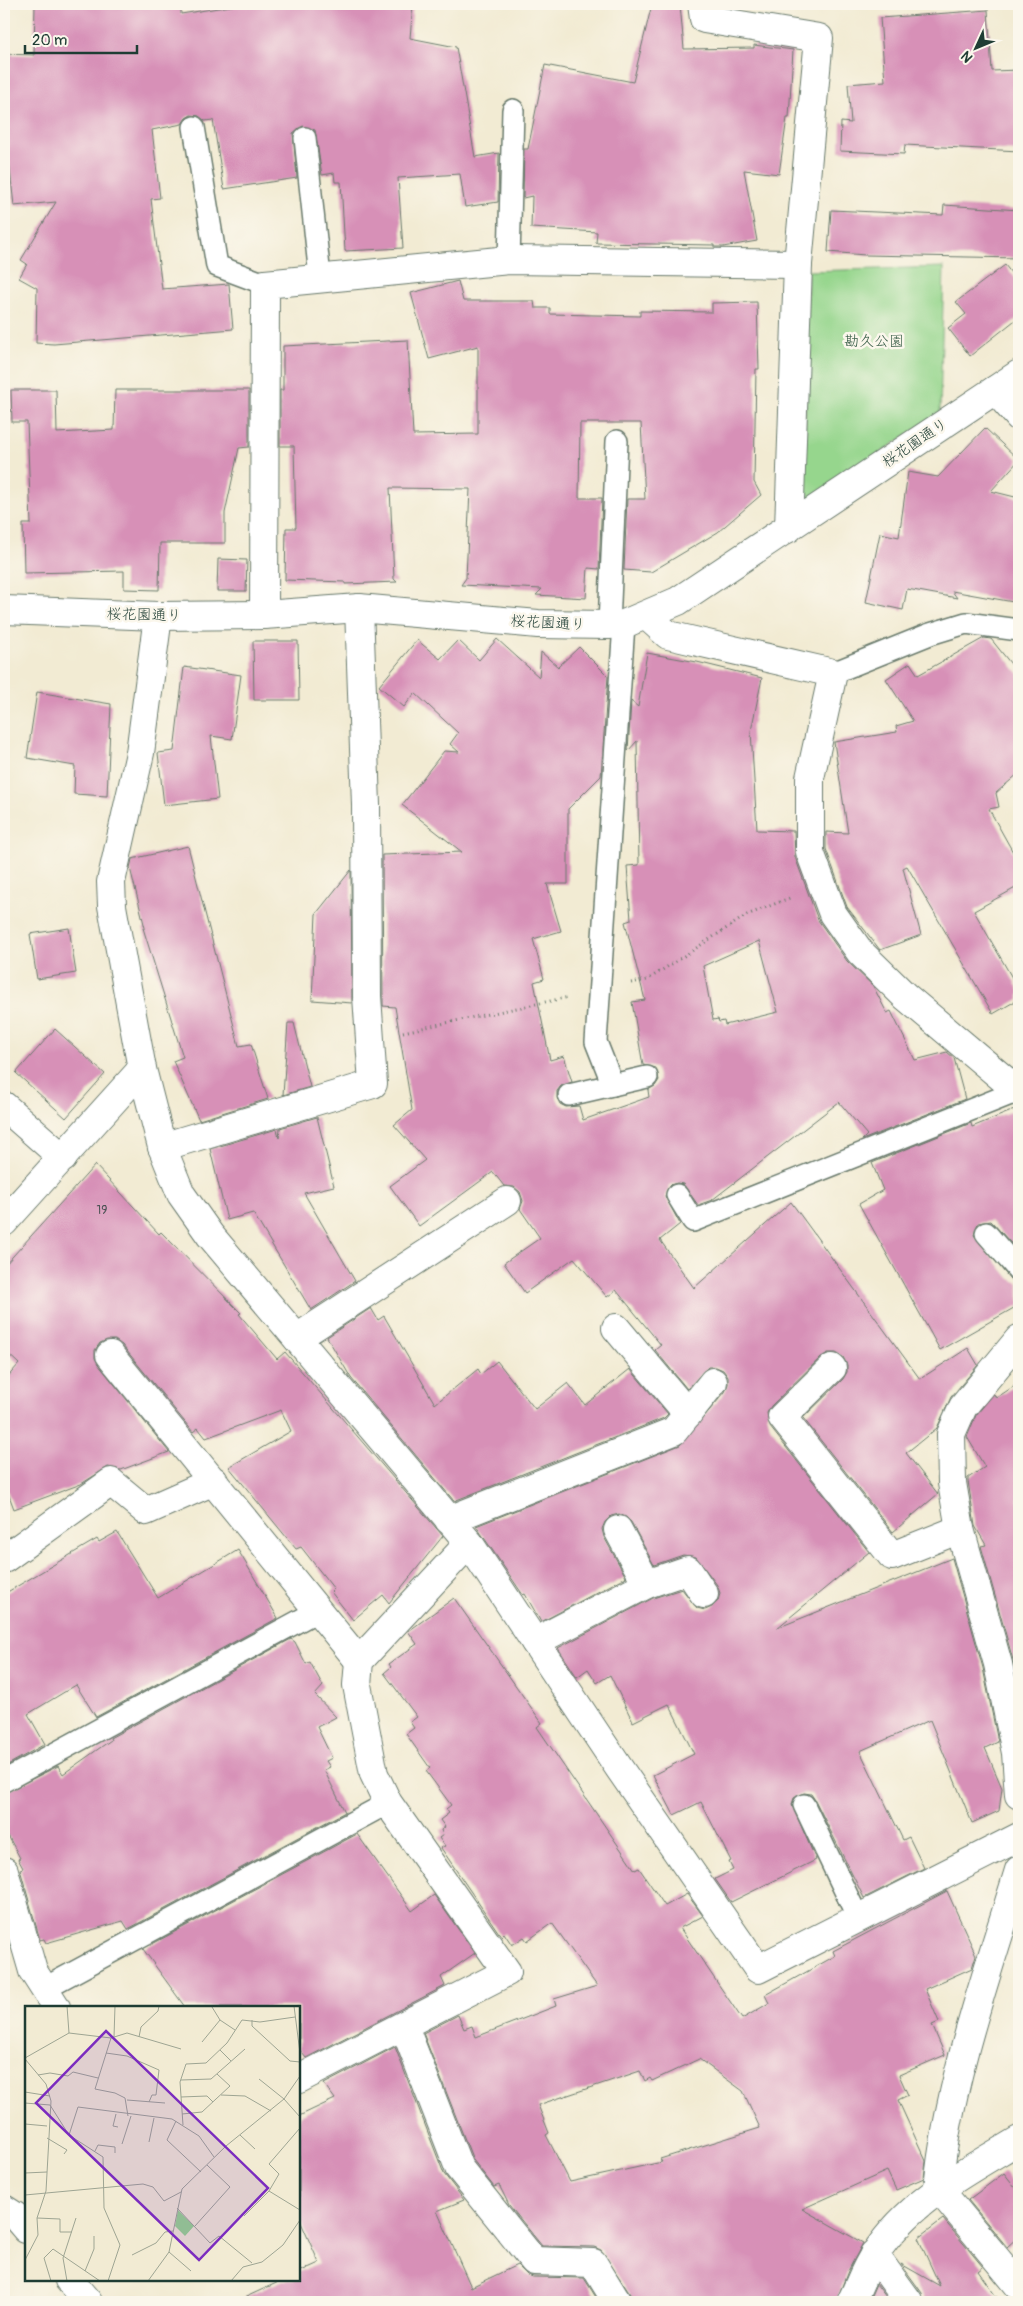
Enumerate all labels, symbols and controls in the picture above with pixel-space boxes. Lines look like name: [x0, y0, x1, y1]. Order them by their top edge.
scale bar: [25, 22, 138, 54]
north arrow: [950, 22, 1000, 72]
text: 20 m: [32, 31, 67, 50]
text: N: [958, 47, 976, 66]
park label: 勘久公園: [844, 332, 904, 351]
street label: 桜花園通り: [879, 414, 951, 472]
street label: 桜花園通り: [106, 605, 182, 625]
street label: 桜花園通り: [510, 612, 586, 634]
house number: 19: [97, 1203, 107, 1218]
inset map: [25, 2006, 300, 2281]

